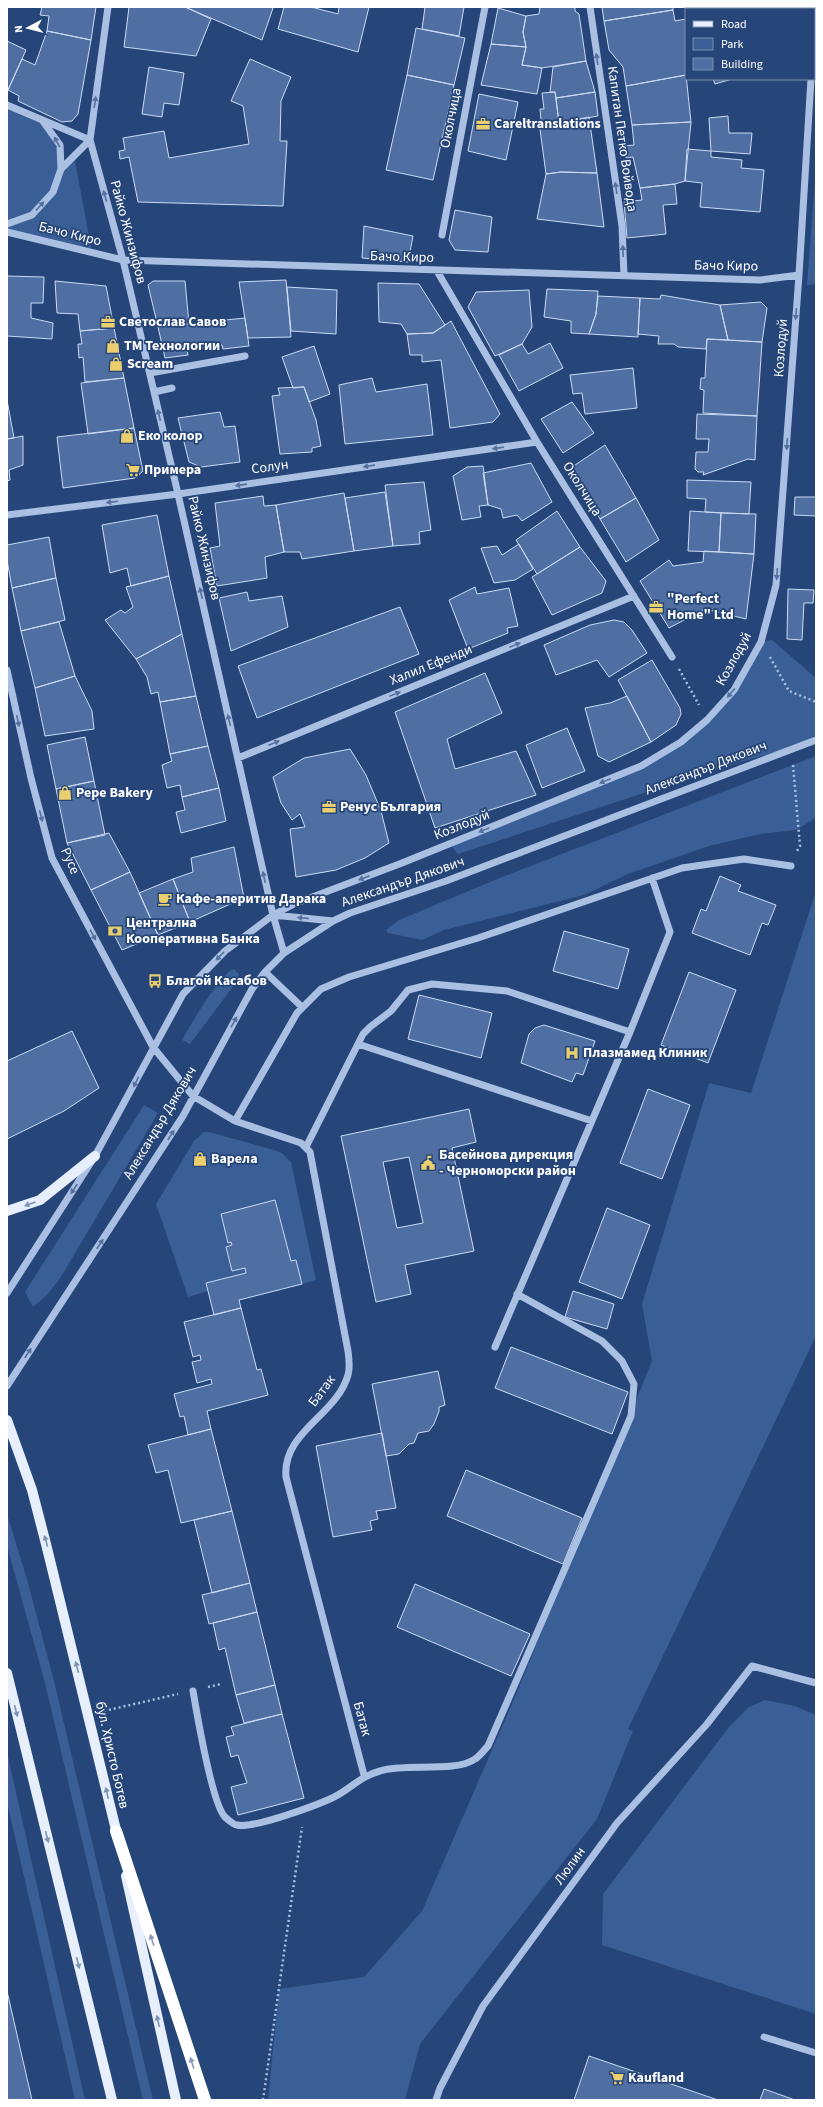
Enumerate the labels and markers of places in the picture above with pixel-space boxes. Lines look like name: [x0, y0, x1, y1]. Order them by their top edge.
place label: Careltranslations: [494, 114, 601, 134]
office icon: Careltranslations: [475, 116, 491, 132]
place label: Светослав Савов: [119, 312, 226, 332]
office icon: Светослав Савов: [100, 314, 116, 330]
place label: TM Технологии: [124, 336, 220, 356]
shop icon: TM Технологии: [105, 338, 121, 354]
place label: Scream: [127, 354, 173, 374]
shop icon: Scream: [108, 356, 124, 372]
place label: Еко колор: [138, 426, 202, 446]
shop icon: Еко колор: [119, 428, 135, 444]
place label: Примера: [144, 460, 201, 480]
supermarket icon: Примера: [125, 462, 141, 478]
place label: "Perfect Home" Ltd: [667, 589, 734, 625]
office icon: "Perfect Home" Ltd: [648, 599, 664, 615]
place label: Pepe Bakery: [76, 783, 153, 803]
shop icon: Pepe Bakery: [57, 785, 73, 801]
place label: Ренус България: [340, 797, 441, 817]
office icon: Ренус България: [321, 799, 337, 815]
place label: Кафе-аперитив Дарака: [176, 889, 326, 909]
cafe icon: Кафе-аперитив Дарака: [157, 891, 173, 907]
place label: Централна Кооперативна Банка: [126, 913, 260, 949]
bank icon: Централна Кооперативна Банка: [107, 923, 123, 939]
place label: Благой Касабов: [166, 971, 267, 991]
bus stop icon: Благой Касабов: [147, 973, 163, 989]
place label: Плазмамед Клиник: [583, 1043, 708, 1063]
hospital icon: Плазмамед Клиник: [564, 1045, 580, 1061]
place label: Басейнова дирекция - Черноморски район: [439, 1145, 576, 1181]
place label: Варела: [211, 1149, 258, 1169]
shop icon: Варела: [192, 1151, 208, 1167]
public building icon: Басейнова дирекция - Черноморски район: [420, 1155, 436, 1171]
place label: Kaufland: [628, 2068, 684, 2088]
supermarket icon: Kaufland: [609, 2070, 625, 2086]

